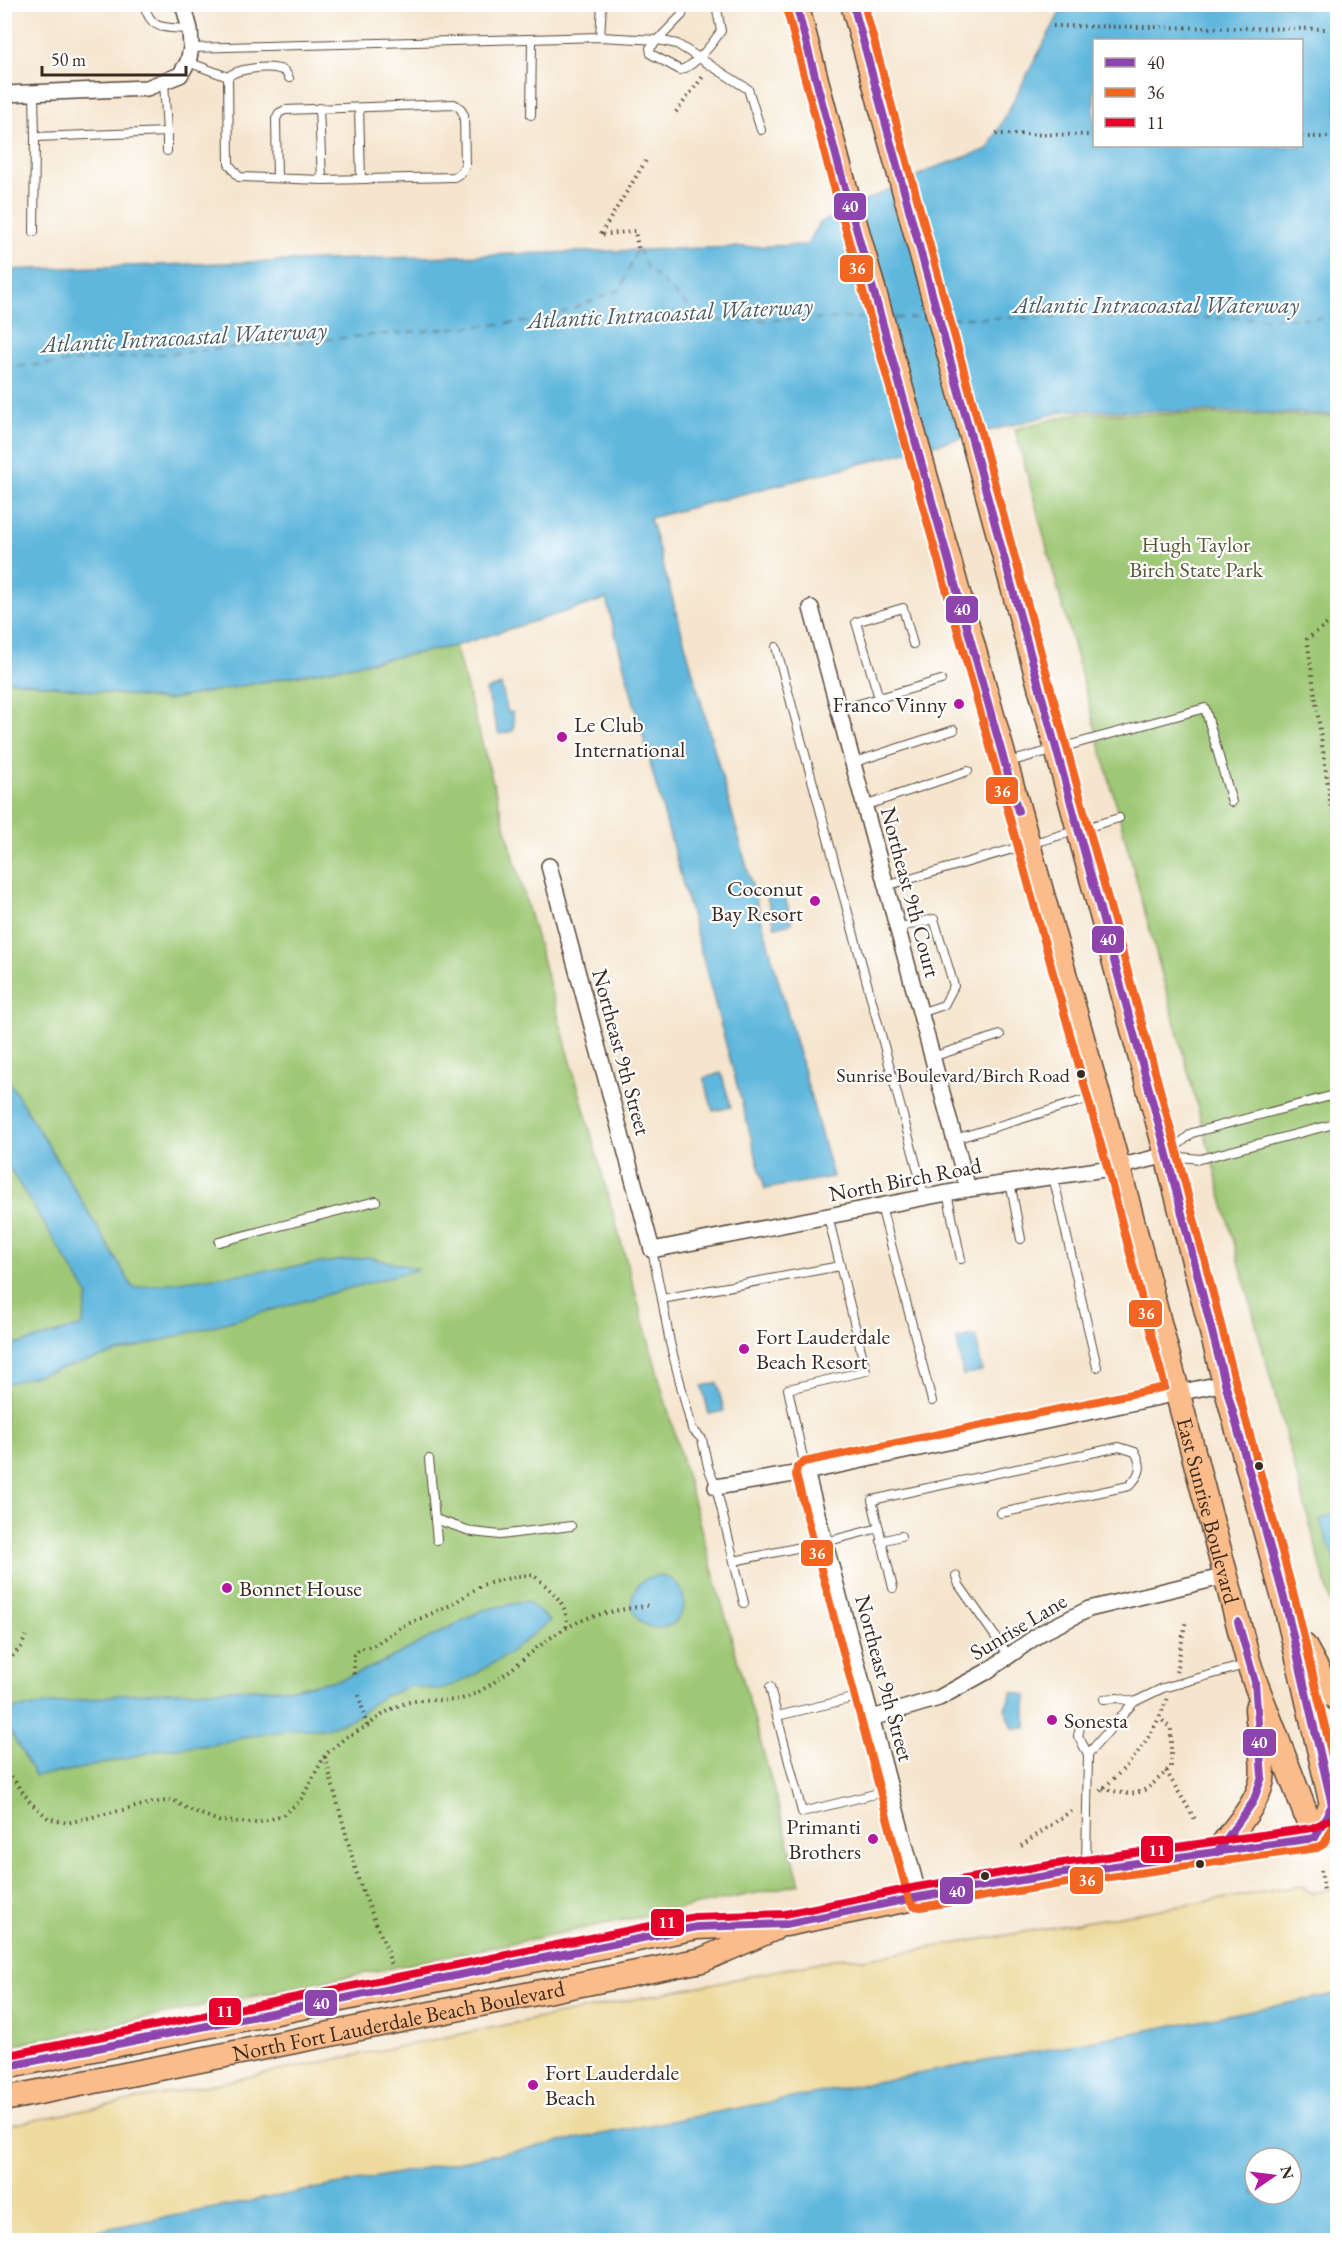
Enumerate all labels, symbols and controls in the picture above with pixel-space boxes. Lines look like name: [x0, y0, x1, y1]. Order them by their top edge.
scale bar: [42, 39, 186, 77]
legend: [1093, 39, 1303, 147]
text: 50 m: [51, 48, 86, 71]
text: 40: [1147, 51, 1165, 74]
text: 36: [1147, 81, 1165, 104]
text: 11: [1147, 111, 1164, 134]
line badge: 40: [833, 192, 867, 221]
text: 40: [842, 196, 859, 217]
line badge: 36: [839, 254, 874, 283]
text: 36: [849, 258, 866, 279]
water label: Atlantic Intracoastal Waterway: [1011, 289, 1299, 320]
water label: Atlantic Intracoastal Waterway: [524, 290, 814, 336]
water label: Atlantic Intracoastal Waterway: [38, 314, 328, 360]
park label: Hugh Taylor Birch State Park: [1129, 530, 1263, 584]
line badge: 40: [945, 595, 979, 624]
text: 40: [954, 599, 971, 620]
place label: Franco Vinny: [832, 690, 947, 719]
marker: Franco Vinny: [952, 697, 966, 711]
place label: Le Club International: [574, 710, 685, 764]
marker: Le Club International: [555, 730, 569, 744]
line badge: 36: [985, 776, 1019, 805]
text: 36: [994, 781, 1011, 802]
street label: Northeast 9th Court: [874, 804, 947, 981]
place label: Coconut Bay Resort: [711, 874, 803, 928]
marker: Coconut Bay Resort: [808, 894, 822, 908]
line badge: 40: [1091, 925, 1125, 954]
text: 40: [1100, 929, 1117, 950]
street label: Northeast 9th Street: [585, 966, 658, 1139]
place label: Sunrise Boulevard/Birch Road: [836, 1062, 1071, 1088]
marker: Sunrise Boulevard/Birch Road: [1075, 1068, 1087, 1080]
street label: North Birch Road: [826, 1150, 985, 1208]
line badge: 36: [1128, 1299, 1163, 1328]
text: 36: [1138, 1303, 1155, 1324]
place label: Fort Lauderdale Beach Resort: [756, 1322, 891, 1376]
marker: Fort Lauderdale Beach Resort: [737, 1342, 751, 1356]
street label: East Sunrise Boulevard: [1170, 1414, 1247, 1608]
unlabelled marker: [1253, 1460, 1265, 1472]
line badge: 36: [800, 1539, 834, 1567]
text: 36: [809, 1543, 826, 1564]
place label: Bonnet House: [239, 1574, 362, 1603]
marker: Bonnet House: [220, 1581, 234, 1595]
street label: Sunrise Lane: [964, 1586, 1072, 1667]
street label: Northeast 9th Street: [848, 1592, 921, 1765]
place label: Sonesta: [1064, 1706, 1128, 1735]
marker: Sonesta: [1045, 1713, 1059, 1727]
line badge: 40: [1242, 1728, 1277, 1757]
text: 40: [1251, 1732, 1268, 1753]
place label: Primanti Brothers: [786, 1812, 861, 1866]
marker: Primanti Brothers: [866, 1832, 880, 1846]
line badge: 11: [1140, 1835, 1174, 1864]
text: 11: [1149, 1840, 1165, 1861]
unlabelled marker: [1194, 1858, 1206, 1870]
line badge: 36: [1069, 1866, 1104, 1895]
unlabelled marker: [979, 1870, 991, 1882]
text: 36: [1079, 1870, 1096, 1891]
line badge: 40: [939, 1876, 974, 1905]
text: 40: [949, 1881, 966, 1902]
line badge: 11: [650, 1908, 685, 1937]
text: 11: [659, 1912, 675, 1933]
street label: North Fort Lauderdale Beach Boulevard: [230, 1974, 568, 2068]
line badge: 40: [304, 1989, 338, 2017]
text: 40: [313, 1993, 330, 2014]
line badge: 11: [208, 1997, 242, 2026]
text: 11: [217, 2001, 233, 2022]
place label: Fort Lauderdale Beach: [545, 2058, 680, 2112]
marker: Fort Lauderdale Beach: [526, 2078, 540, 2092]
north arrow: [1243, 2146, 1303, 2206]
text: N: [1275, 2164, 1299, 2181]

